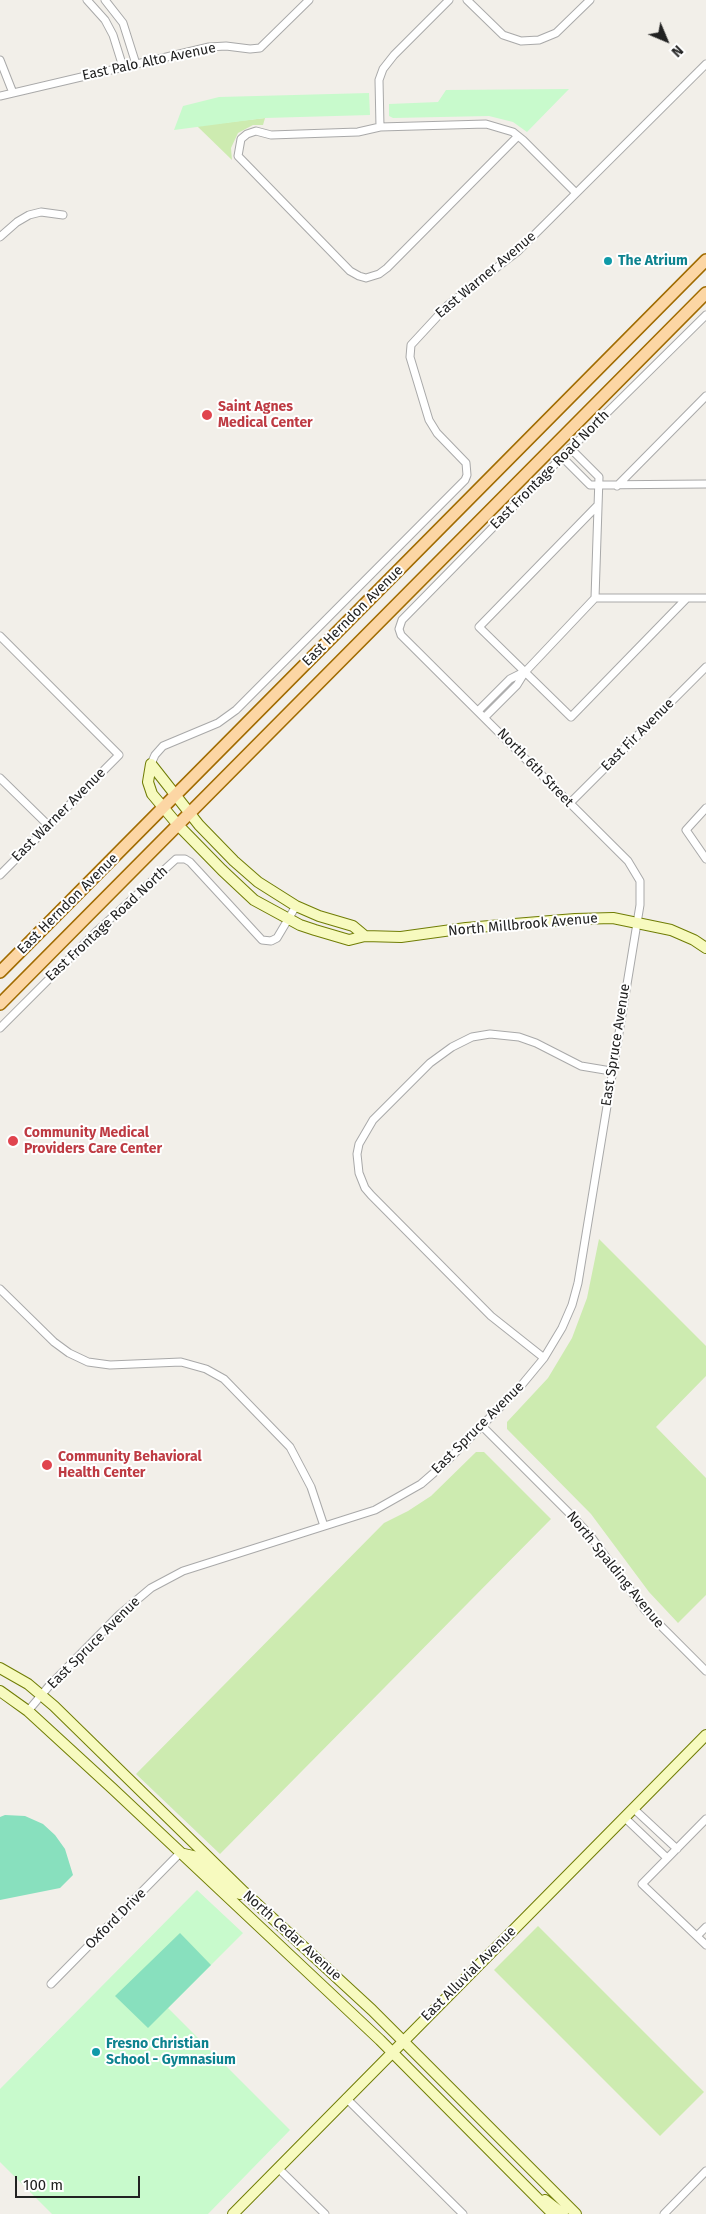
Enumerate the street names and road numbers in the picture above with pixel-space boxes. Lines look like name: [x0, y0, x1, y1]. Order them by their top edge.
street label: East Palo Alto Avenue: [81, 40, 217, 84]
street label: East Warner Avenue: [432, 228, 540, 322]
street label: East Frontage Road North: [487, 407, 613, 533]
street label: East Herndon Avenue: [299, 562, 407, 670]
street label: East Fir Avenue: [598, 695, 678, 775]
street label: North 6th Street: [493, 725, 577, 811]
street label: East Warner Avenue: [9, 765, 109, 865]
street label: East Herndon Avenue: [14, 850, 122, 958]
street label: East Frontage Road North: [42, 863, 172, 985]
street label: North Millbrook Avenue: [447, 910, 599, 940]
street label: East Spruce Avenue: [598, 983, 634, 1107]
street label: East Spruce Avenue: [428, 1378, 528, 1478]
street label: North Spalding Avenue: [563, 1508, 667, 1632]
street label: East Spruce Avenue: [44, 1593, 144, 1693]
street label: Oxford Drive: [82, 1885, 150, 1953]
street label: North Cedar Avenue: [239, 1887, 345, 1985]
street label: East Alluvial Avenue: [418, 1923, 520, 2025]

